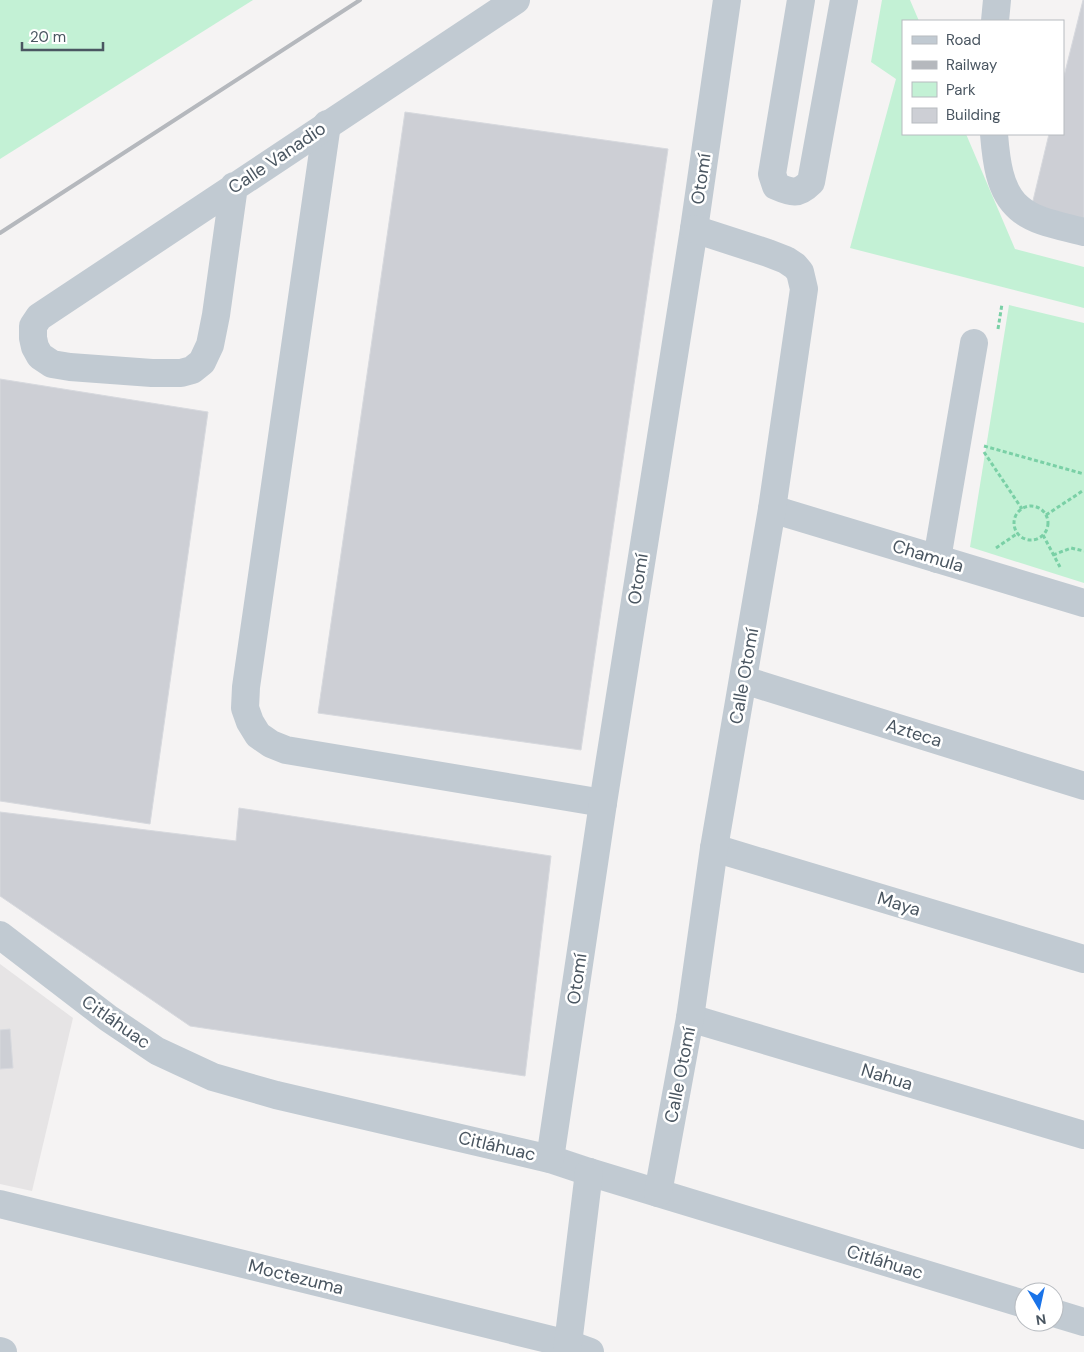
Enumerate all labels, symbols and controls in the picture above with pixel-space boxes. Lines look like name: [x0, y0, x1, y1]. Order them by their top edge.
scale bar: [22, 20, 104, 52]
legend: [902, 20, 1064, 135]
text: 20 m: [30, 27, 66, 47]
text: Road: [946, 30, 981, 50]
text: Railway: [946, 55, 998, 75]
text: Park: [946, 80, 976, 100]
text: Building: [946, 105, 1001, 125]
street label: Calle Vanadio: [223, 116, 331, 200]
street label: Otomí: [686, 152, 716, 206]
street label: Chamula: [889, 534, 967, 578]
street label: Otomí: [622, 552, 654, 606]
street label: Calle Otomí: [724, 626, 764, 726]
street label: Azteca: [883, 713, 945, 753]
street label: Maya: [874, 886, 924, 922]
street label: Otomí: [562, 952, 592, 1006]
street label: Citláhuac: [77, 990, 155, 1054]
street label: Calle Otomí: [659, 1025, 701, 1125]
street label: Nahua: [858, 1058, 916, 1096]
street label: Citláhuac: [456, 1125, 538, 1167]
street label: Citláhuac: [844, 1239, 926, 1285]
street label: Moctezuma: [246, 1254, 346, 1300]
north arrow: [1014, 1282, 1064, 1332]
text: N: [1035, 1310, 1047, 1330]

